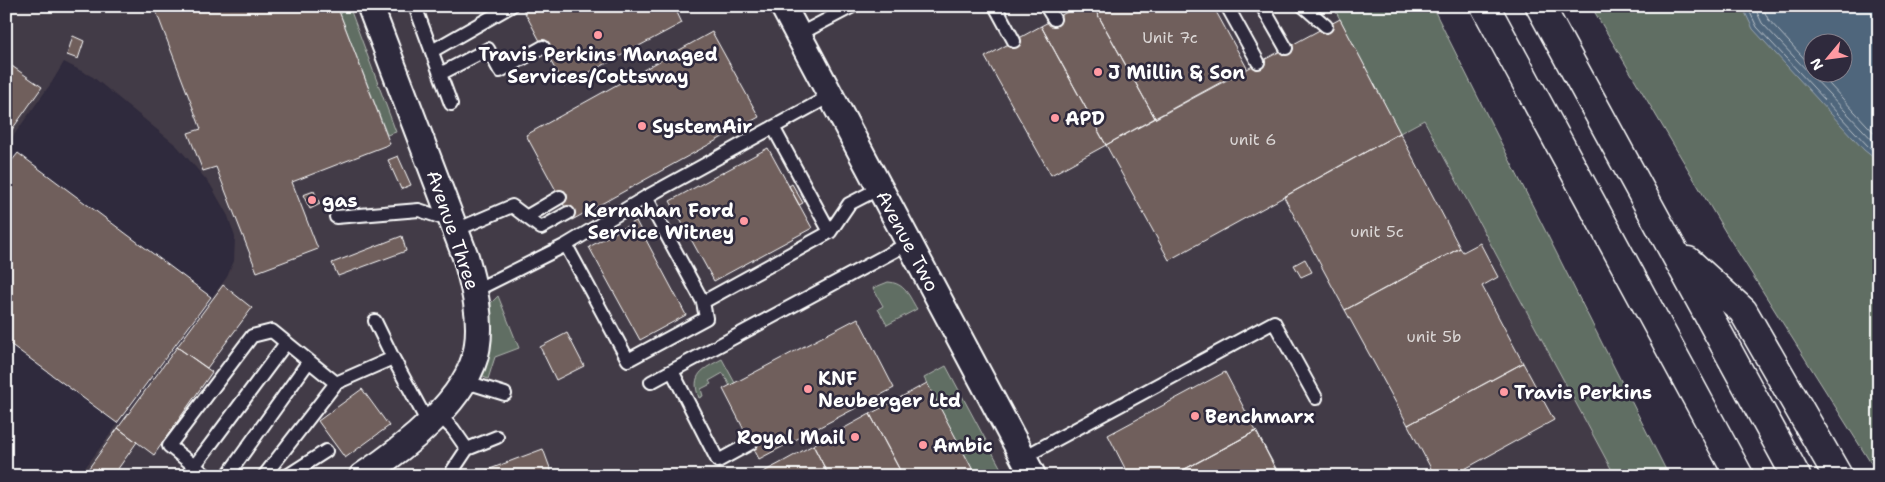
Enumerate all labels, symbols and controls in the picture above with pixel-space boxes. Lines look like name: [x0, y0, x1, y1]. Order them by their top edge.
house number: Unit 7c: [1142, 27, 1198, 48]
marker: Travis Perkins Managed Services/Cottsway: [592, 29, 604, 41]
north arrow: [1802, 32, 1852, 82]
place label: Travis Perkins Managed Services/Cottsway: [478, 42, 718, 89]
text: N: [1806, 55, 1827, 74]
place label: J Millin & Son: [1108, 60, 1245, 85]
marker: J Millin & Son: [1092, 66, 1104, 78]
place label: APD: [1065, 106, 1105, 131]
marker: APD: [1049, 112, 1061, 124]
place label: SystemAir: [652, 114, 752, 139]
marker: SystemAir: [636, 120, 648, 132]
house number: unit 6: [1230, 129, 1276, 150]
street label: Avenue Three: [421, 167, 485, 293]
street label: Avenue Two: [871, 186, 945, 296]
place label: gas: [322, 188, 358, 213]
marker: gas: [306, 194, 318, 206]
place label: Kernahan Ford Service Witney: [584, 198, 734, 245]
marker: Kernahan Ford Service Witney: [738, 215, 750, 227]
house number: unit 5c: [1350, 221, 1404, 242]
house number: unit 5b: [1407, 326, 1461, 347]
place label: KNF Neuberger Ltd: [818, 366, 961, 413]
place label: Travis Perkins: [1514, 380, 1652, 405]
marker: KNF Neuberger Ltd: [802, 383, 814, 395]
marker: Travis Perkins: [1498, 386, 1510, 398]
place label: Benchmarx: [1205, 404, 1314, 429]
marker: Benchmarx: [1189, 410, 1201, 422]
place label: Royal Mail: [737, 425, 845, 450]
marker: Royal Mail: [849, 431, 861, 443]
place label: Ambic: [933, 433, 993, 458]
marker: Ambic: [917, 439, 929, 451]

